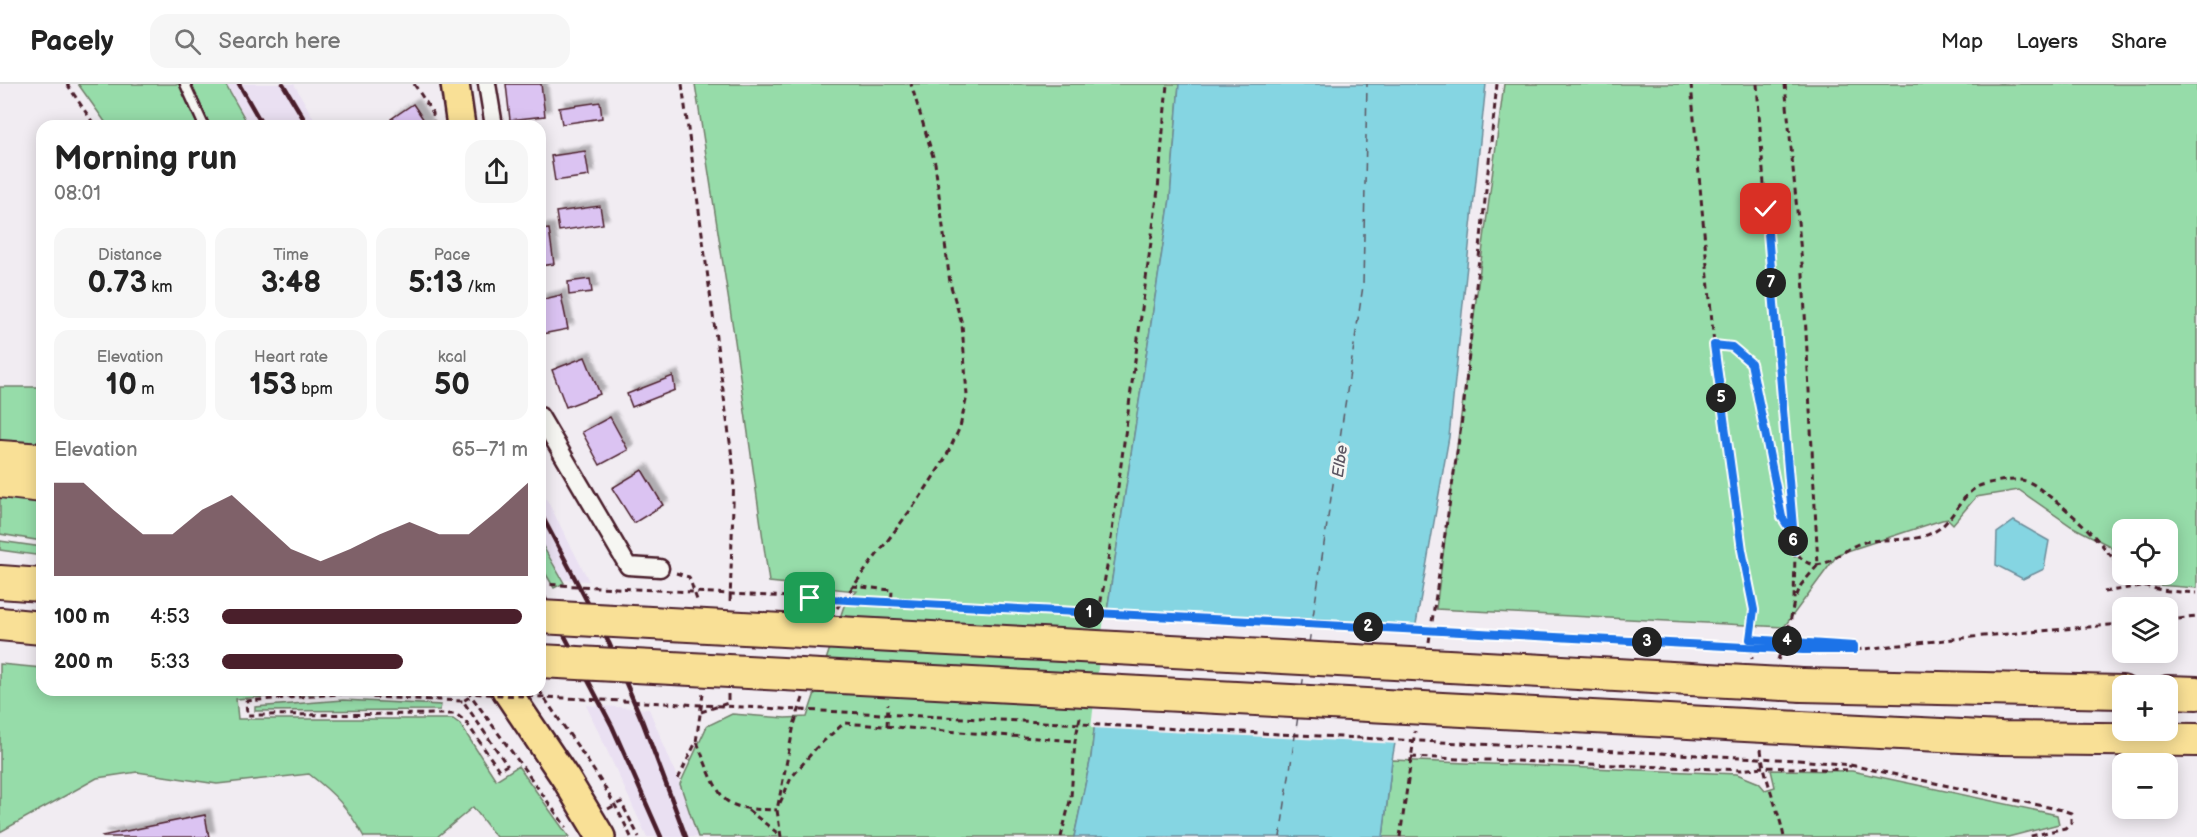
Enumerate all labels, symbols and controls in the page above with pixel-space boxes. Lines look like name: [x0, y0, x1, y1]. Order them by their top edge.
search box: [150, 14, 570, 68]
text: Pacely: [30, 25, 114, 58]
icon: search: [171, 25, 204, 58]
text: Search here: [219, 28, 341, 55]
text: Map: [1941, 29, 1983, 54]
text: Layers: [2016, 29, 2078, 54]
text: Share: [2111, 29, 2167, 54]
text: Morning run: [54, 139, 237, 179]
button: share: [465, 140, 528, 203]
text: 08:01: [54, 182, 101, 206]
pin: [1740, 183, 1791, 234]
icon: check: [1749, 192, 1782, 225]
text: Distance: [98, 246, 162, 265]
text: Time: [273, 246, 309, 265]
text: Pace: [434, 246, 470, 265]
text: 0.73: [88, 265, 147, 301]
text: 3:48: [261, 265, 321, 301]
text: 5:13: [408, 265, 463, 301]
pin: 7: [1756, 268, 1786, 298]
text: 7: [1767, 273, 1775, 292]
text: km: [147, 278, 172, 297]
text: /km: [463, 278, 496, 297]
text: Elevation: [97, 348, 163, 367]
text: Heart rate: [254, 348, 328, 367]
text: kcal: [438, 348, 466, 367]
text: 10: [106, 367, 137, 403]
text: 153: [249, 367, 297, 403]
text: 50: [434, 367, 470, 403]
text: m: [137, 380, 154, 399]
text: bpm: [297, 380, 333, 399]
pin: 5: [1706, 383, 1736, 413]
text: 5: [1716, 388, 1726, 407]
text: Elevation: [54, 438, 137, 462]
text: 65–71 m: [452, 438, 528, 462]
water label: Elbe: [1329, 444, 1352, 479]
map controls: [2112, 519, 2178, 819]
button: locate: [2112, 519, 2178, 585]
pin: 6: [1778, 526, 1808, 556]
text: 6: [1788, 531, 1798, 550]
pin: [784, 572, 835, 623]
icon: arrive: [793, 581, 826, 614]
button: layers: [2112, 597, 2178, 663]
pin: 1: [1074, 598, 1104, 628]
text: 1: [1086, 603, 1092, 622]
text: 100 m: [54, 605, 110, 629]
text: 4:53: [150, 605, 190, 629]
pin: 2: [1353, 612, 1383, 642]
text: 2: [1363, 617, 1373, 636]
pin: 4: [1772, 626, 1802, 656]
pin: 3: [1632, 627, 1662, 657]
text: 4: [1782, 631, 1792, 650]
text: 3: [1642, 632, 1652, 651]
text: 200 m: [54, 650, 113, 674]
text: 5:33: [150, 650, 190, 674]
button: +: [2112, 675, 2178, 741]
button: −: [2112, 753, 2178, 819]

